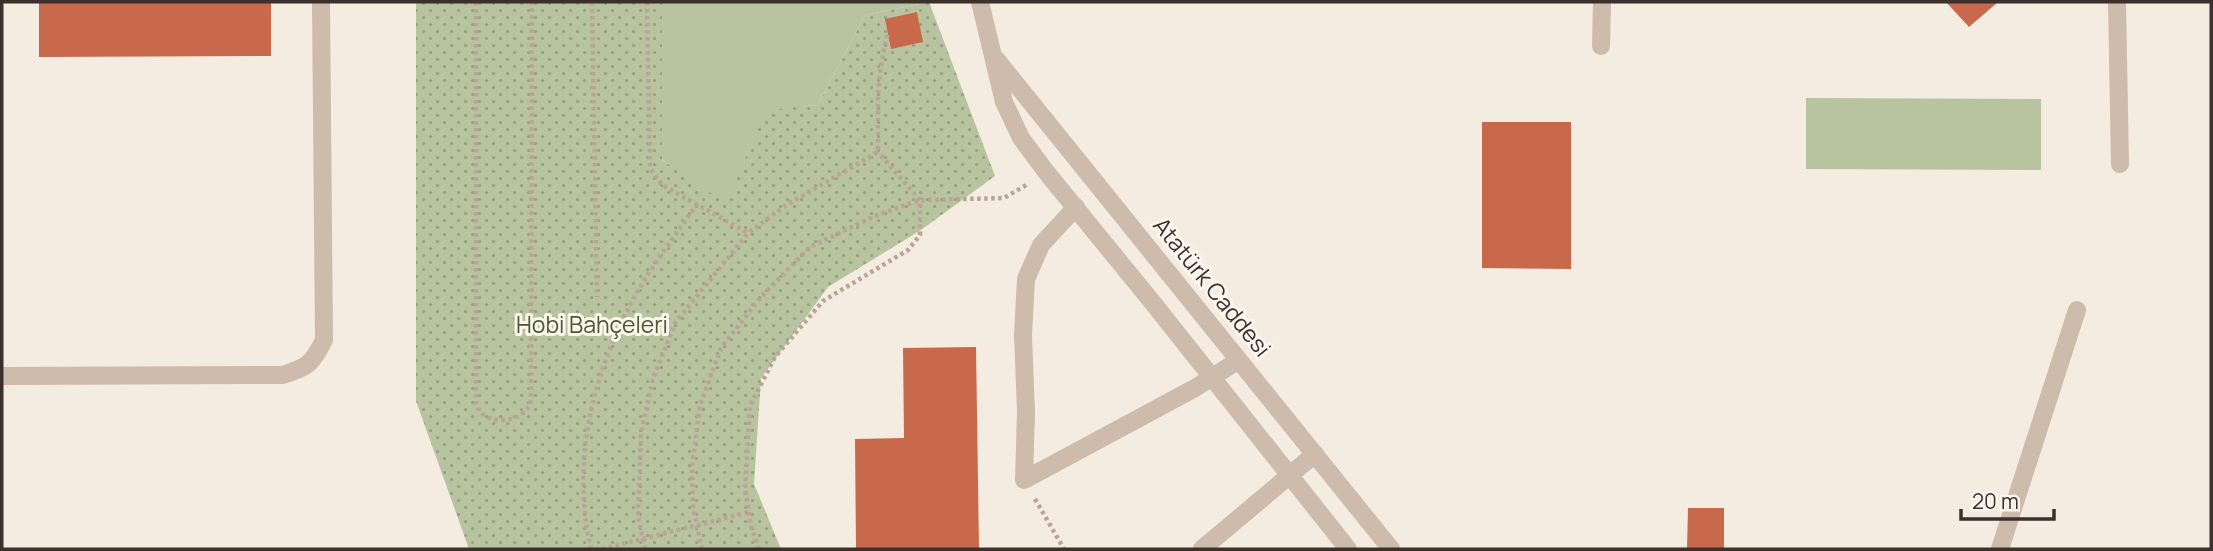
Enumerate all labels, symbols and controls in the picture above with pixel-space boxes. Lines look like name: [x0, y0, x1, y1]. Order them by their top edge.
street label: Atatürk Caddesi: [1147, 210, 1279, 363]
park label: Hobi Bahçeleri: [516, 308, 668, 340]
scale bar: [1961, 477, 2054, 522]
text: 20 m: [1972, 487, 2019, 515]

